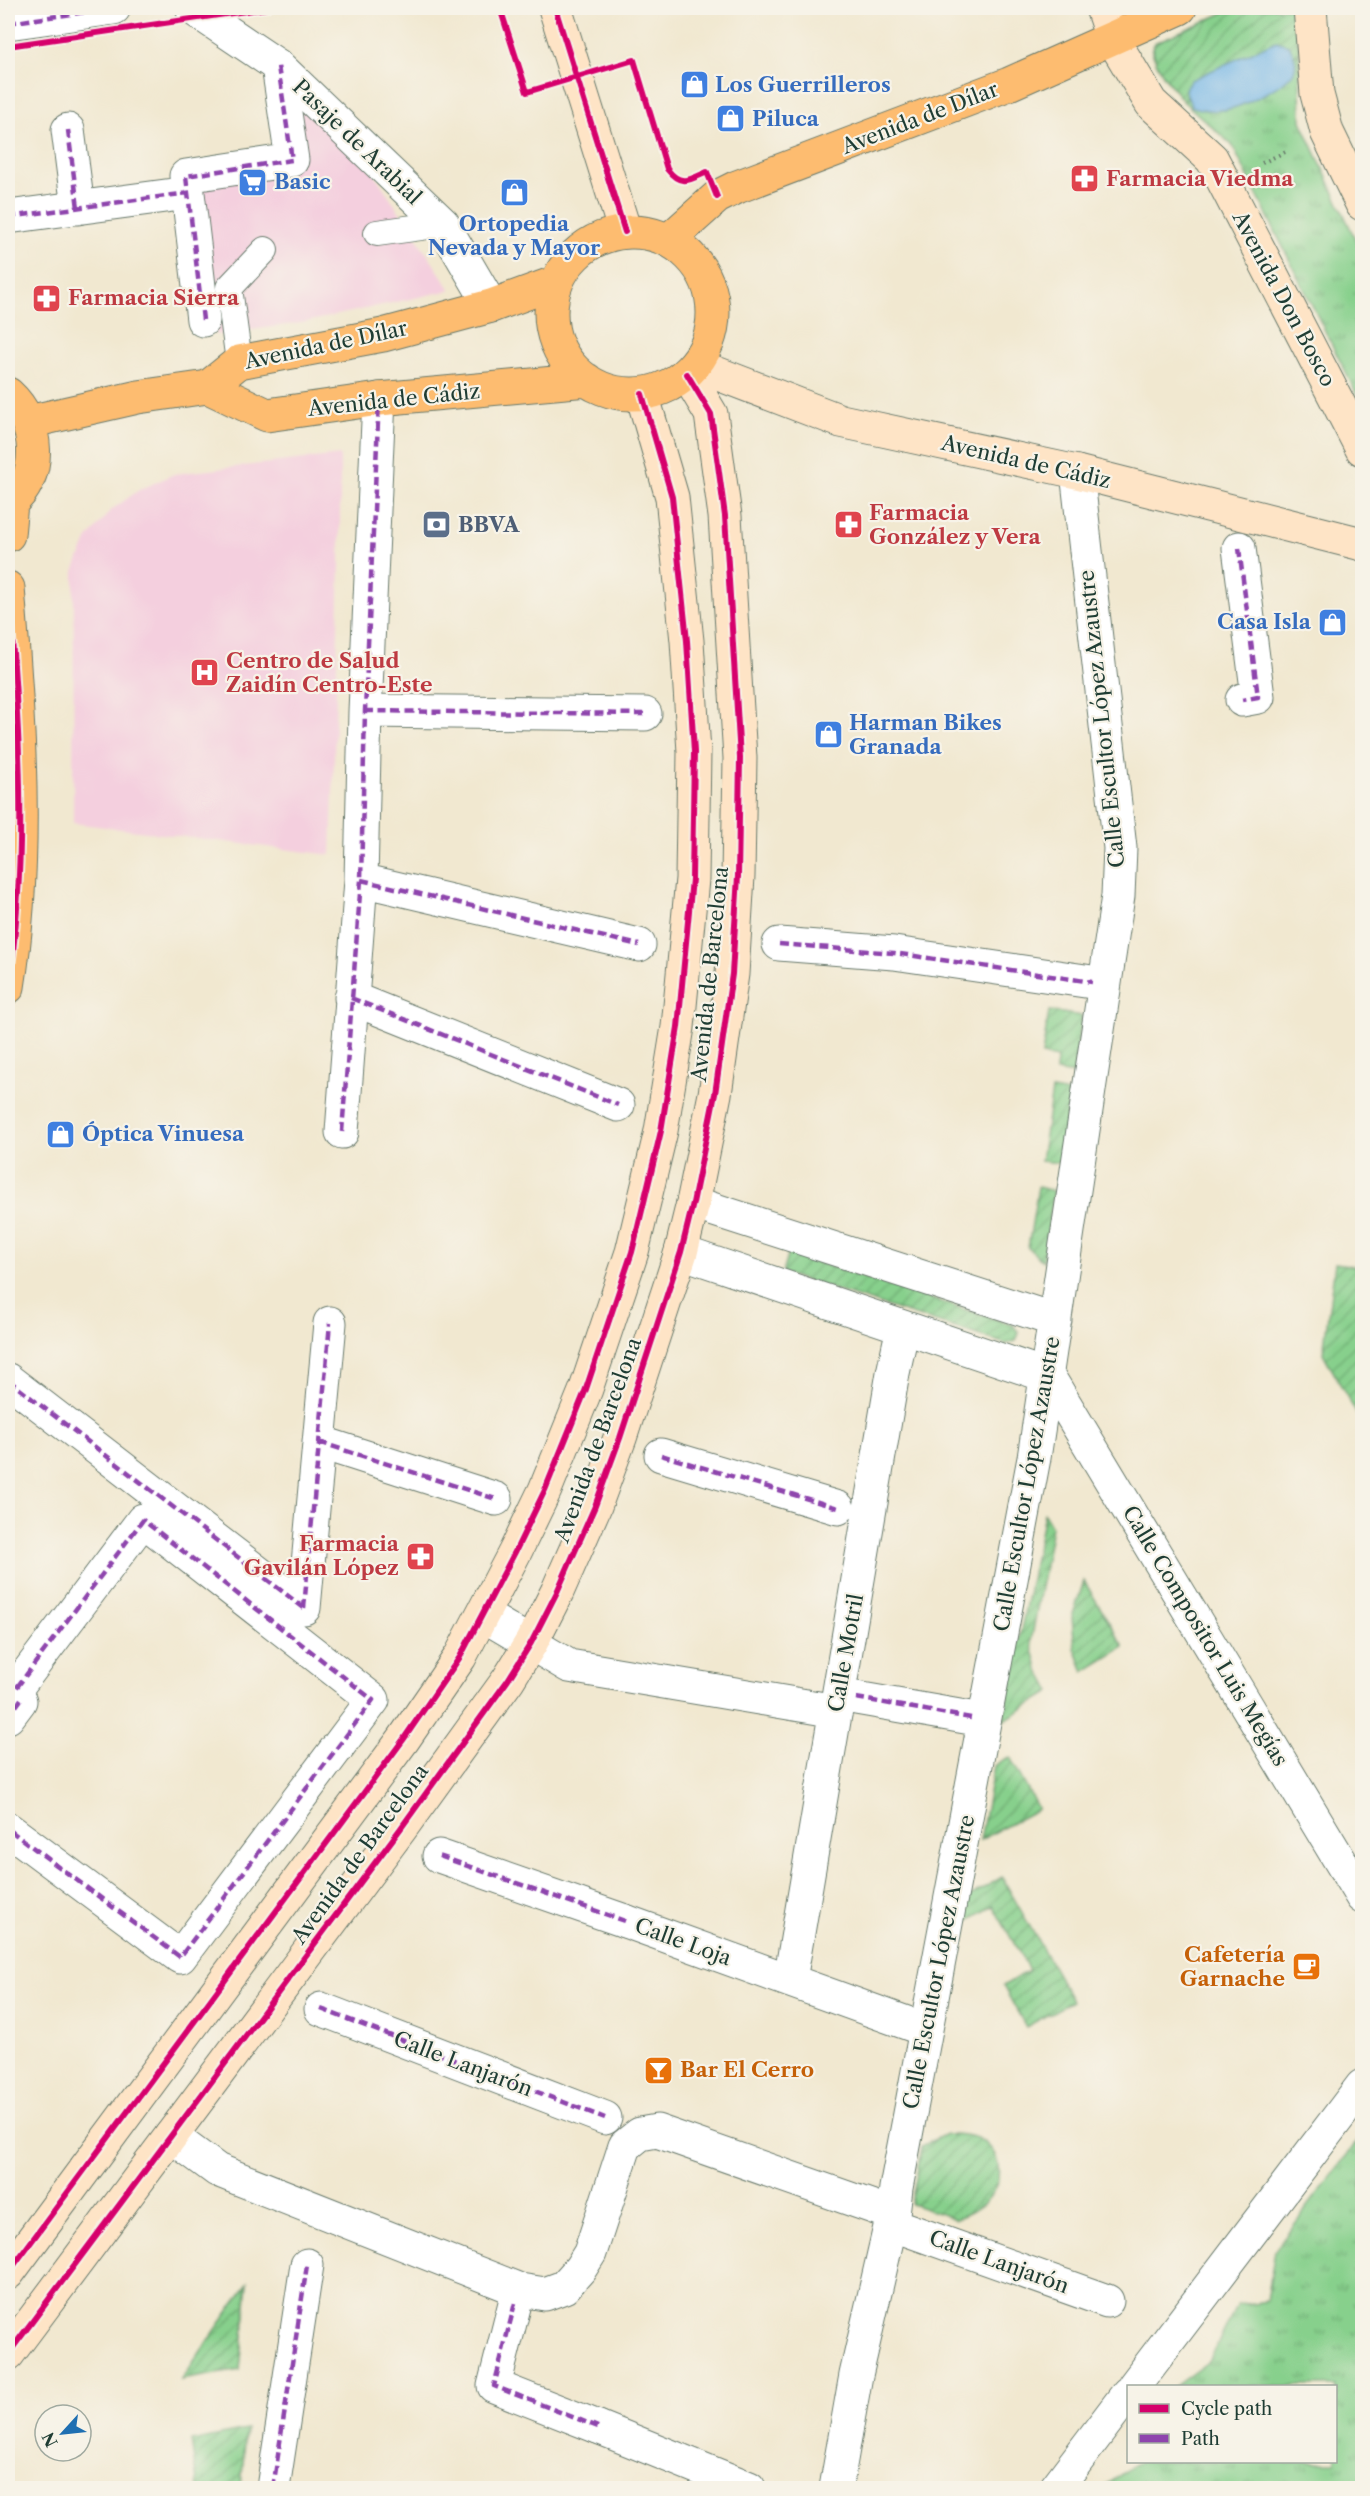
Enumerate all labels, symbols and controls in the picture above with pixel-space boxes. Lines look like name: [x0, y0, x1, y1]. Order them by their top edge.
shop icon: Los Guerrilleros: [678, 69, 710, 101]
place label: Los Guerrilleros: [715, 72, 891, 97]
street label: Pasaje de Arabial: [288, 74, 427, 209]
street label: Avenida de Dílar: [837, 76, 1002, 159]
shop icon: Piluca: [715, 103, 747, 135]
place label: Piluca: [752, 106, 820, 131]
pharmacy icon: Farmacia Viedma: [1069, 163, 1101, 195]
supermarket icon: Basic: [237, 166, 269, 198]
place label: Farmacia Viedma: [1106, 166, 1294, 191]
place label: Basic: [274, 169, 331, 194]
shop icon: Ortopedia Nevada y Mayor: [498, 177, 530, 209]
street label: Avenida Don Bosco: [1227, 206, 1341, 391]
place label: Ortopedia Nevada y Mayor: [428, 211, 601, 260]
pharmacy icon: Farmacia Sierra: [31, 282, 63, 314]
place label: Farmacia Sierra: [68, 285, 240, 310]
street label: Avenida de Dílar: [241, 315, 409, 374]
street label: Avenida de Cádiz: [306, 378, 481, 421]
street label: Avenida de Cádiz: [938, 430, 1113, 493]
place label: Farmacia González y Vera: [869, 500, 1042, 549]
bank icon: BBVA: [421, 509, 453, 541]
pharmacy icon: Farmacia González y Vera: [832, 509, 864, 541]
place label: BBVA: [458, 512, 520, 537]
street label: Calle Escultor López Azaustre: [1073, 569, 1130, 869]
shop icon: Casa Isla: [1316, 606, 1348, 638]
place label: Casa Isla: [1217, 609, 1312, 634]
place label: Centro de Salud Zaidín Centro-Este: [226, 648, 432, 697]
hospital icon: Centro de Salud Zaidín Centro-Este: [189, 657, 221, 689]
place label: Harman Bikes Granada: [849, 710, 1002, 759]
shop icon: Harman Bikes Granada: [812, 719, 844, 751]
street label: Avenida de Barcelona: [686, 864, 733, 1084]
shop icon: Óptica Vinuesa: [45, 1118, 77, 1150]
place label: Óptica Vinuesa: [82, 1121, 245, 1146]
street label: Avenida de Barcelona: [548, 1333, 647, 1547]
street label: Calle Escultor López Azaustre: [988, 1334, 1065, 1633]
street label: Calle Compositor Luis Megías: [1118, 1501, 1293, 1771]
place label: Farmacia Gavilán López: [244, 1531, 400, 1580]
pharmacy icon: Farmacia Gavilán López: [404, 1540, 436, 1572]
street label: Calle Motril: [823, 1592, 868, 1714]
street label: Avenida de Barcelona: [285, 1758, 434, 1949]
street label: Calle Escultor López Azaustre: [898, 1813, 979, 2111]
street label: Calle Loja: [632, 1913, 736, 1971]
place label: Cafetería Garnache: [1180, 1942, 1286, 1991]
cafe icon: Cafetería Garnache: [1290, 1951, 1322, 1983]
street label: Calle Lanjarón: [390, 2026, 536, 2101]
bar icon: Bar El Cerro: [643, 2054, 675, 2086]
place label: Bar El Cerro: [680, 2057, 814, 2082]
street label: Calle Lanjarón: [926, 2225, 1072, 2298]
legend: [1127, 2385, 1337, 2463]
text: Cycle path: [1181, 2398, 1272, 2420]
north arrow: [33, 2403, 93, 2463]
text: Path: [1181, 2428, 1220, 2450]
text: N: [38, 2429, 62, 2451]

